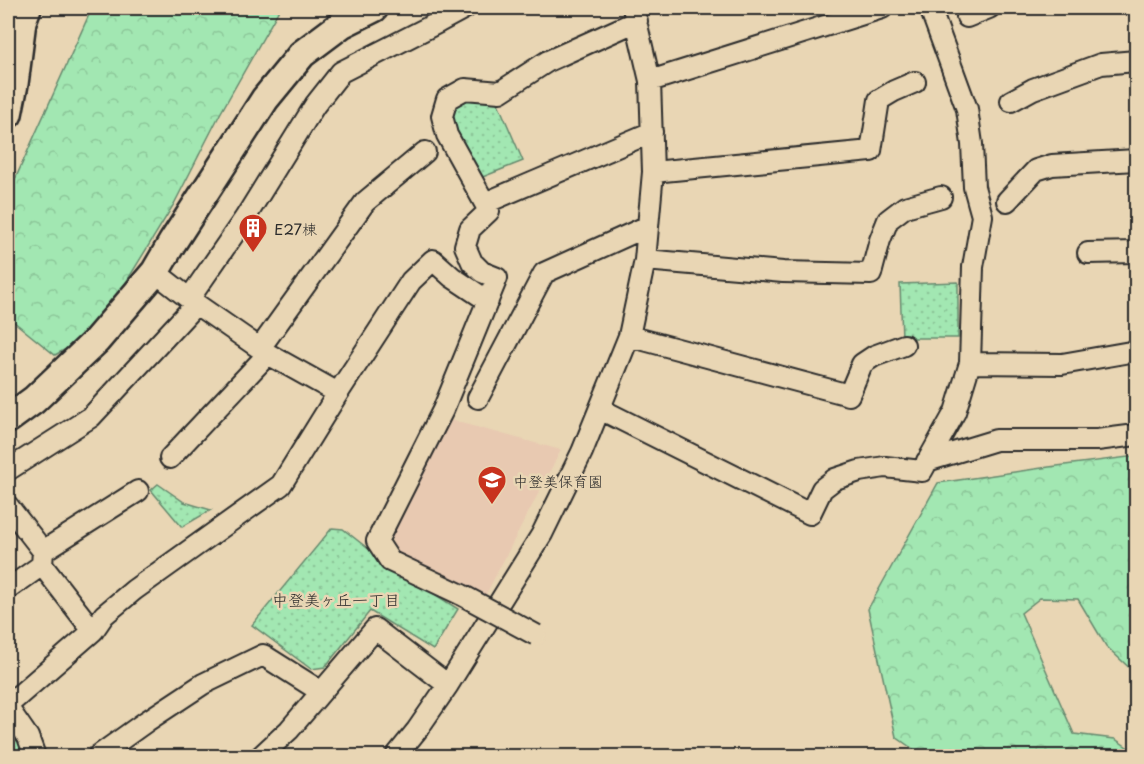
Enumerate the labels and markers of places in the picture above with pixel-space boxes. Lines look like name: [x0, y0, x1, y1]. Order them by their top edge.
building icon: E27棟: [237, 212, 269, 254]
place label: E27棟: [274, 217, 317, 240]
school or university icon: 中登美保育園: [476, 464, 508, 506]
place label: 中登美保育園: [513, 469, 603, 492]

